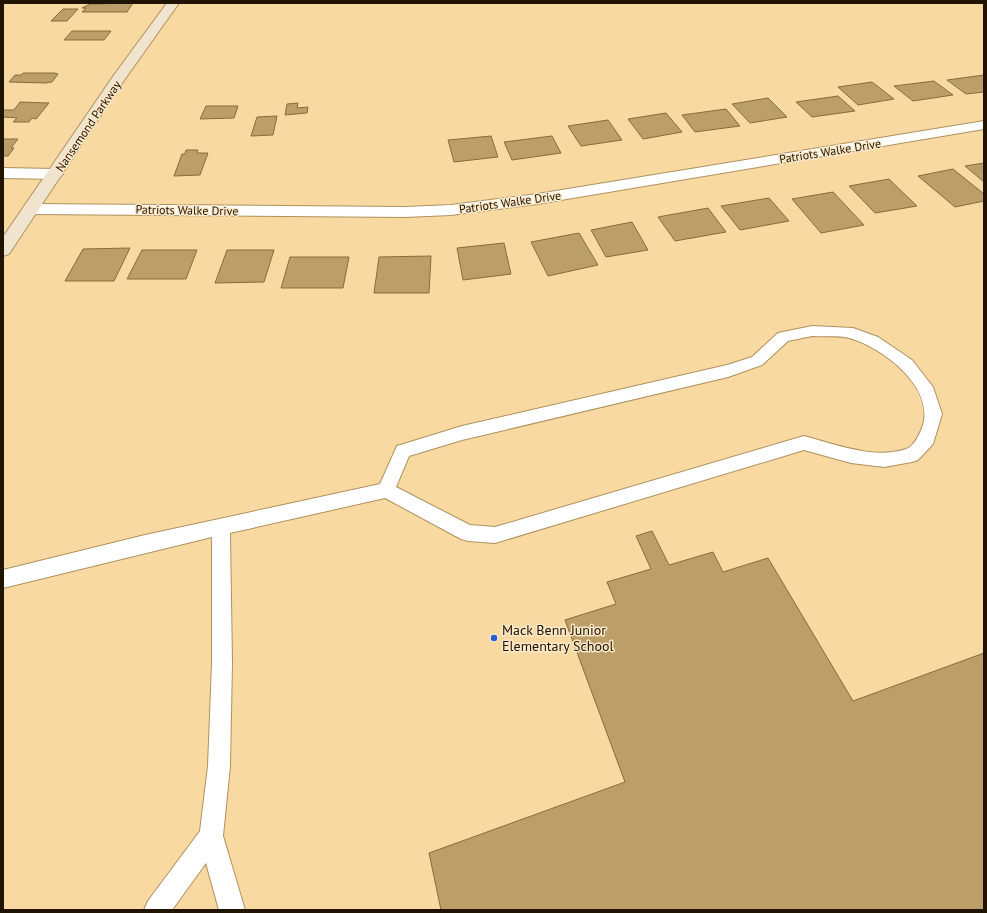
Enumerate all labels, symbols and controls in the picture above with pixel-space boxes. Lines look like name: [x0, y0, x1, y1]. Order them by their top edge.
street label: Nansemond Parkway: [52, 77, 124, 174]
street label: Patriots Walke Drive: [778, 136, 882, 166]
street label: Patriots Walke Drive: [458, 187, 562, 217]
street label: Patriots Walke Drive: [135, 202, 239, 218]
place label: Mack Benn Junior Elementary School: [502, 621, 614, 655]
marker: Mack Benn Junior Elementary School: [489, 633, 499, 643]

